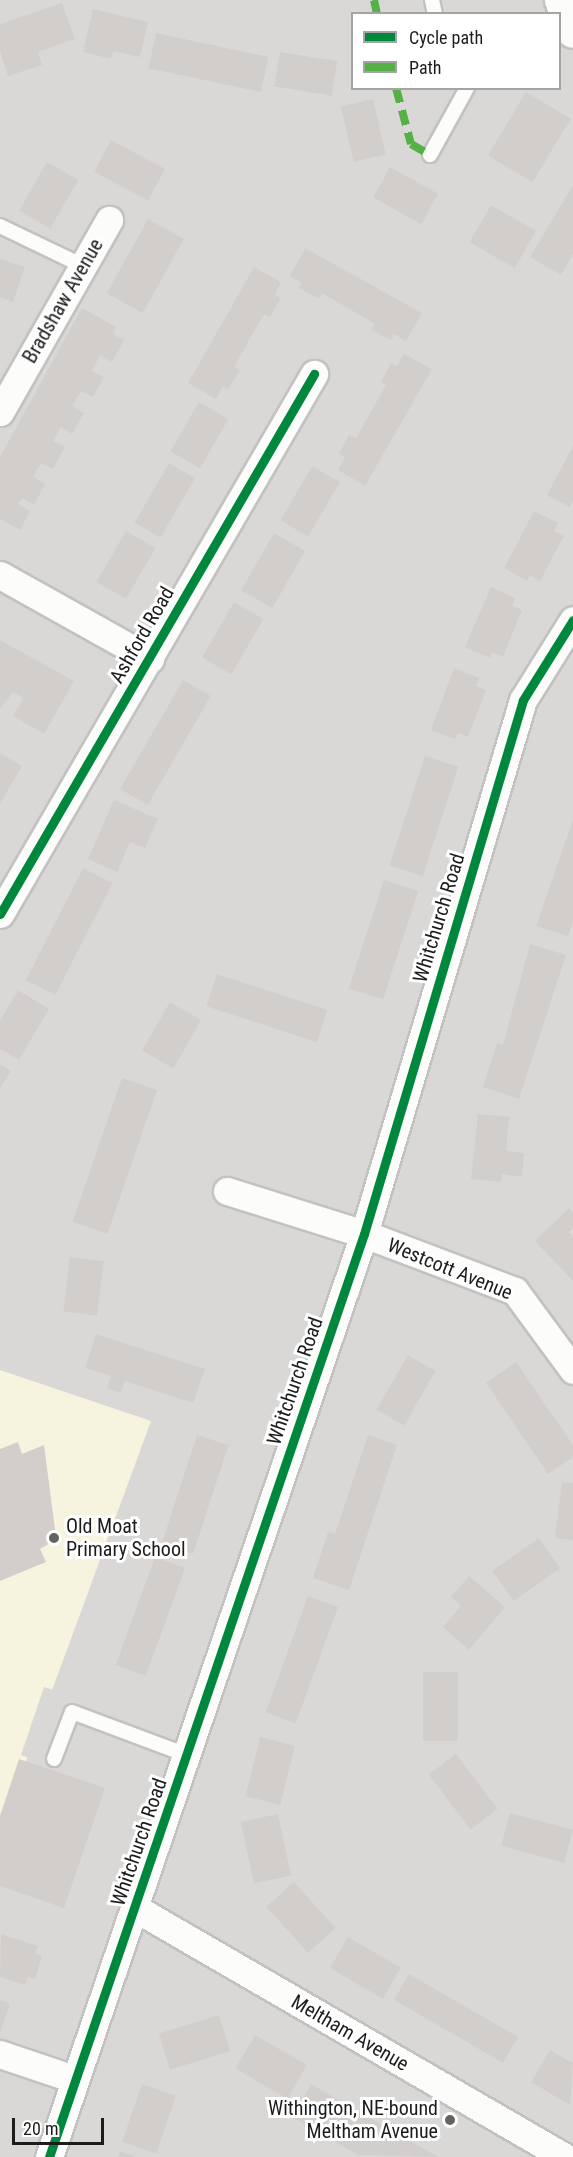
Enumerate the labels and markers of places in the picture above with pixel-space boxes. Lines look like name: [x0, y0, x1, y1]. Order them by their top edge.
place label: Old Moat Primary School: [66, 1514, 186, 1561]
marker: Old Moat Primary School: [47, 1531, 61, 1545]
place label: Withington, NE-bound Meltham Avenue: [268, 2096, 438, 2143]
marker: Withington, NE-bound Meltham Avenue: [443, 2113, 457, 2127]

